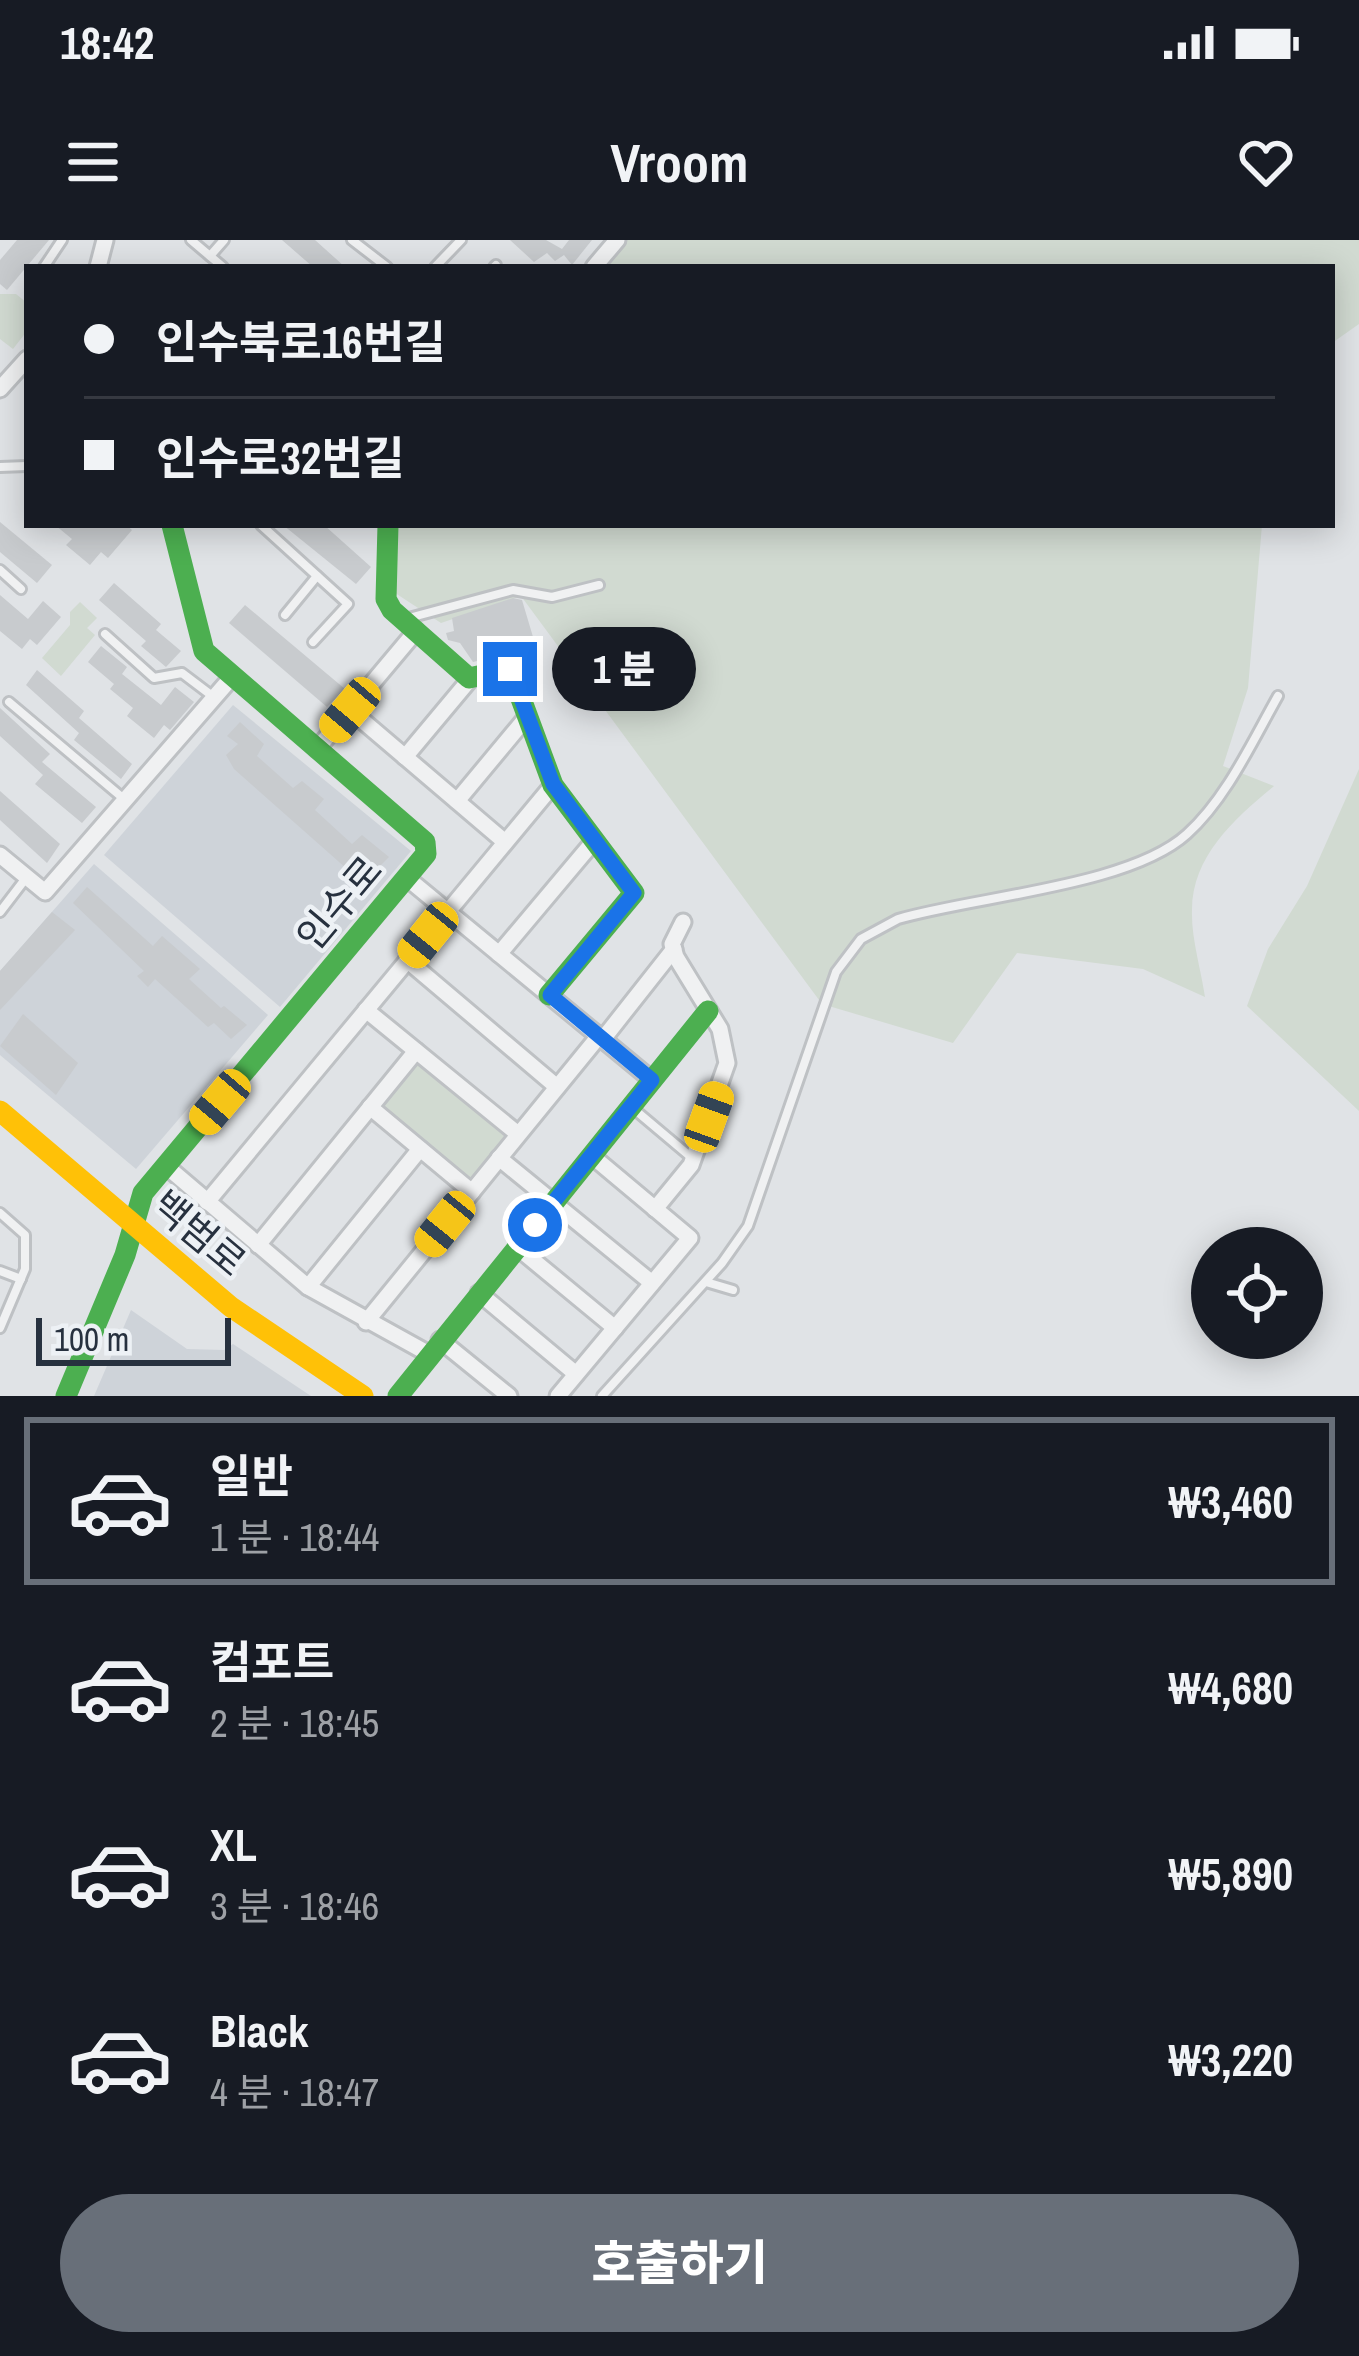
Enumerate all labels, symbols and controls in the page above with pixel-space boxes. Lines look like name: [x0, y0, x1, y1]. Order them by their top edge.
text: 18:42: [60, 12, 154, 73]
text: Vroom: [611, 126, 748, 199]
icon: menu: [60, 129, 126, 195]
icon: heart: [1233, 129, 1299, 195]
text: 인수북로16번길: [156, 311, 445, 372]
text: 인수로32번길: [156, 427, 404, 488]
callout: 1 분: [552, 627, 696, 711]
route end: [483, 642, 537, 696]
text: 1 분: [593, 643, 655, 695]
car: [313, 671, 387, 749]
street label: 인수로: [284, 845, 394, 961]
car: [391, 896, 465, 974]
car: [183, 1063, 257, 1141]
car: [680, 1077, 738, 1157]
street label: 백범로: [141, 1178, 257, 1288]
car: [408, 1185, 482, 1263]
route start: [508, 1198, 562, 1252]
map controls: [1191, 1227, 1323, 1359]
button: locate: [1191, 1227, 1323, 1359]
scale bar: [36, 1312, 231, 1365]
text: 100 m: [54, 1317, 129, 1361]
text: 일반: [210, 1445, 293, 1506]
icon: car: [66, 1447, 174, 1555]
text: ₩3,460: [1169, 1471, 1293, 1532]
text: 1 분 · 18:44: [210, 1511, 379, 1563]
text: 컴포트: [210, 1631, 334, 1692]
icon: car: [66, 1633, 174, 1741]
text: ₩4,680: [1169, 1657, 1293, 1718]
text: 2 분 · 18:45: [210, 1697, 379, 1749]
text: XL: [210, 1814, 257, 1875]
icon: car: [66, 1819, 174, 1927]
text: ₩5,890: [1169, 1843, 1293, 1904]
text: 3 분 · 18:46: [210, 1880, 379, 1932]
text: Black: [210, 2000, 308, 2061]
icon: car: [66, 2005, 174, 2113]
text: ₩3,220: [1169, 2029, 1293, 2090]
text: 4 분 · 18:47: [210, 2066, 379, 2118]
button: 호출하기: [60, 2194, 1299, 2332]

